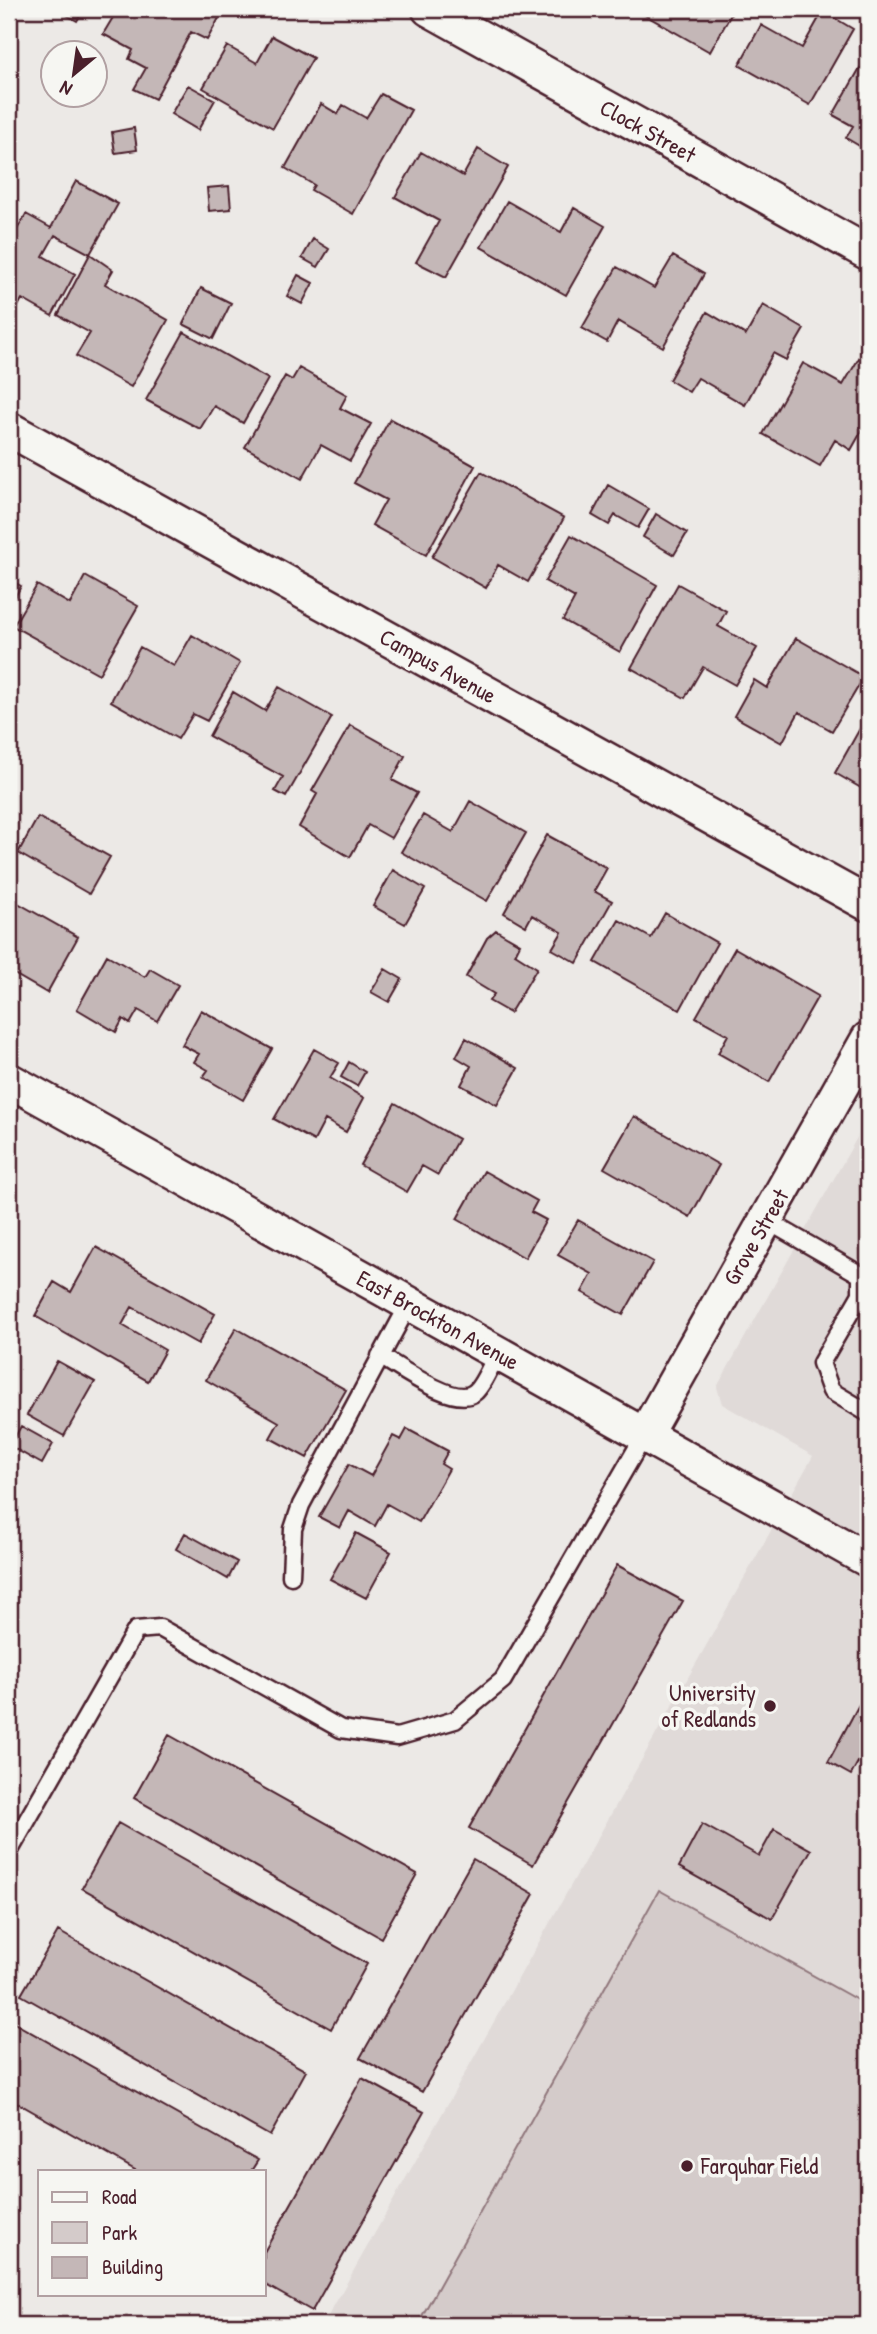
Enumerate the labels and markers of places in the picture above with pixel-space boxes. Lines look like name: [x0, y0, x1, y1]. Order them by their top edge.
place label: University of Redlands: [661, 1677, 756, 1734]
marker: University of Redlands: [762, 1698, 778, 1714]
place label: Farquhar Field: [700, 2150, 818, 2181]
marker: Farquhar Field: [679, 2158, 695, 2174]

